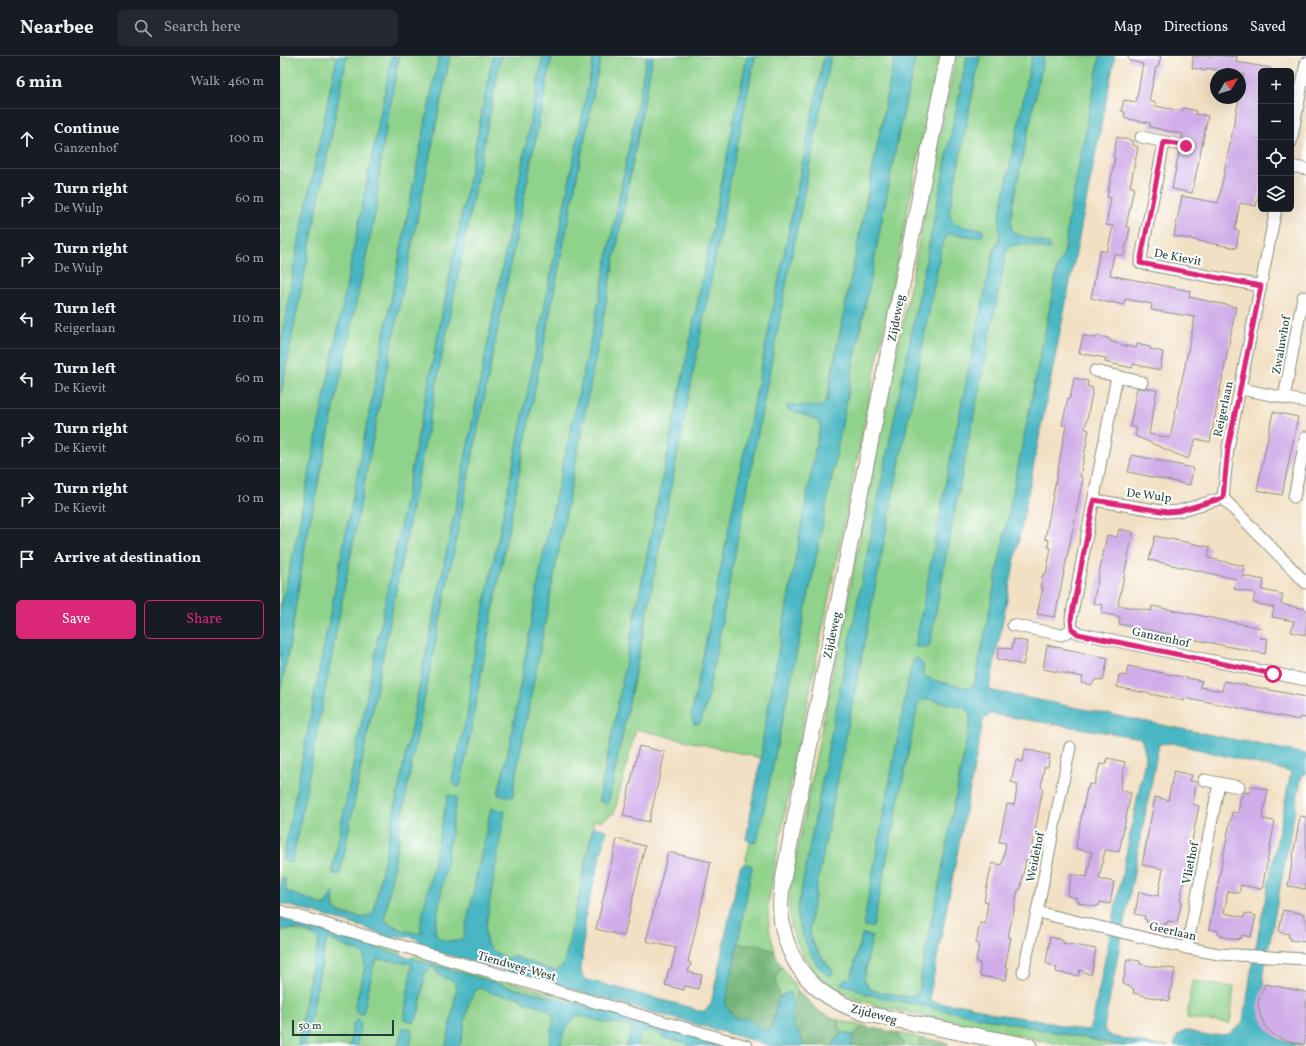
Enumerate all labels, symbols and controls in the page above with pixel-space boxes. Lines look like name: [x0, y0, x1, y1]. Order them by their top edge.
search box: [118, 10, 398, 46]
text: Nearbee: [20, 15, 94, 41]
icon: search: [132, 17, 154, 39]
text: Search here: [164, 17, 241, 38]
text: Map: [1114, 18, 1142, 37]
text: Directions: [1164, 18, 1228, 37]
text: Saved: [1250, 18, 1286, 37]
north arrow: [1210, 68, 1246, 104]
map controls: [1258, 68, 1294, 212]
button: +: [1258, 68, 1294, 104]
text: 6 min: [16, 71, 62, 94]
text: Walk · 460 m: [191, 73, 264, 91]
button: −: [1258, 104, 1294, 140]
text: Continue: [54, 119, 119, 140]
icon: ahead: [16, 128, 38, 150]
text: 100 m: [229, 130, 264, 148]
route end: [1177, 137, 1195, 155]
text: Ganzenhof: [54, 140, 117, 158]
button: locate: [1258, 140, 1294, 176]
button: layers: [1258, 176, 1294, 212]
text: Turn right: [54, 179, 128, 200]
icon: right: [16, 188, 38, 210]
text: 60 m: [236, 190, 264, 208]
text: De Wulp: [54, 200, 103, 218]
text: Turn right: [54, 239, 128, 260]
street label: De Kievit: [1153, 246, 1203, 270]
icon: right: [16, 248, 38, 270]
text: 60 m: [236, 250, 264, 268]
text: De Wulp: [54, 260, 103, 278]
street label: Zijdeweg: [885, 293, 909, 343]
text: Turn left: [54, 299, 116, 320]
icon: left: [16, 308, 38, 330]
text: 110 m: [232, 310, 264, 328]
street label: Zwaluwhof: [1269, 313, 1295, 376]
text: Reigerlaan: [54, 320, 116, 338]
text: Turn left: [54, 359, 116, 380]
icon: left: [16, 368, 38, 390]
text: 60 m: [236, 370, 264, 388]
text: De Kievit: [54, 380, 106, 398]
street label: Reigerlaan: [1210, 380, 1238, 439]
text: Turn right: [54, 419, 128, 440]
icon: right: [16, 428, 38, 450]
text: 60 m: [236, 430, 264, 448]
text: De Kievit: [54, 440, 106, 458]
text: Turn right: [54, 479, 128, 500]
street label: De Wulp: [1125, 485, 1172, 507]
icon: right: [16, 488, 38, 510]
text: 10 m: [237, 490, 264, 508]
text: De Kievit: [54, 500, 106, 518]
icon: arrive: [16, 548, 38, 570]
text: Arrive at destination: [54, 548, 201, 569]
button: Save: [16, 600, 136, 639]
button: Share: [144, 600, 264, 639]
street label: Zijdeweg: [820, 610, 846, 660]
street label: Ganzenhof: [1131, 624, 1193, 652]
route start: [1264, 665, 1282, 683]
street label: Weidehof: [1023, 829, 1049, 883]
street label: Vliethof: [1179, 839, 1203, 886]
street label: Geerlaan: [1148, 919, 1198, 945]
street label: Tiendweg-West: [476, 948, 558, 986]
street label: Zijdeweg: [849, 1001, 899, 1029]
scale bar: [292, 1018, 394, 1037]
text: 50 m: [298, 1019, 322, 1034]

